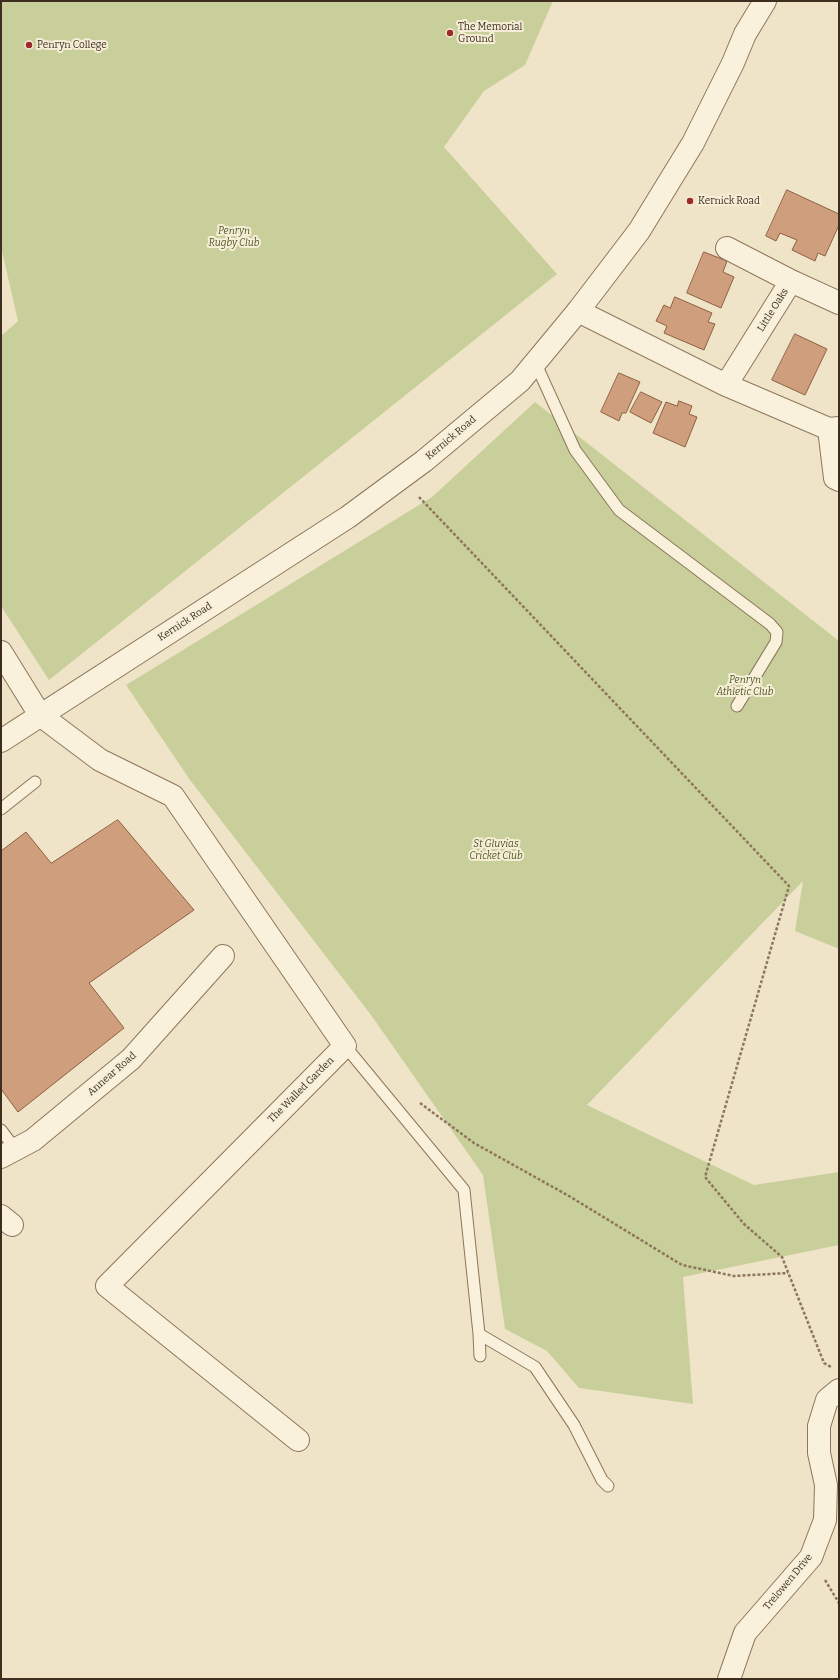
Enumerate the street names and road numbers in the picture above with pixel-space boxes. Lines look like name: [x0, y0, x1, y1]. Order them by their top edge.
street label: Little Oaks: [755, 286, 791, 334]
street label: Kernick Road: [423, 414, 479, 462]
street label: Kernick Road: [156, 600, 214, 644]
street label: Annear Road: [85, 1050, 139, 1098]
street label: The Walled Garden: [266, 1055, 336, 1125]
street label: Trelowen Drive: [761, 1551, 815, 1613]

